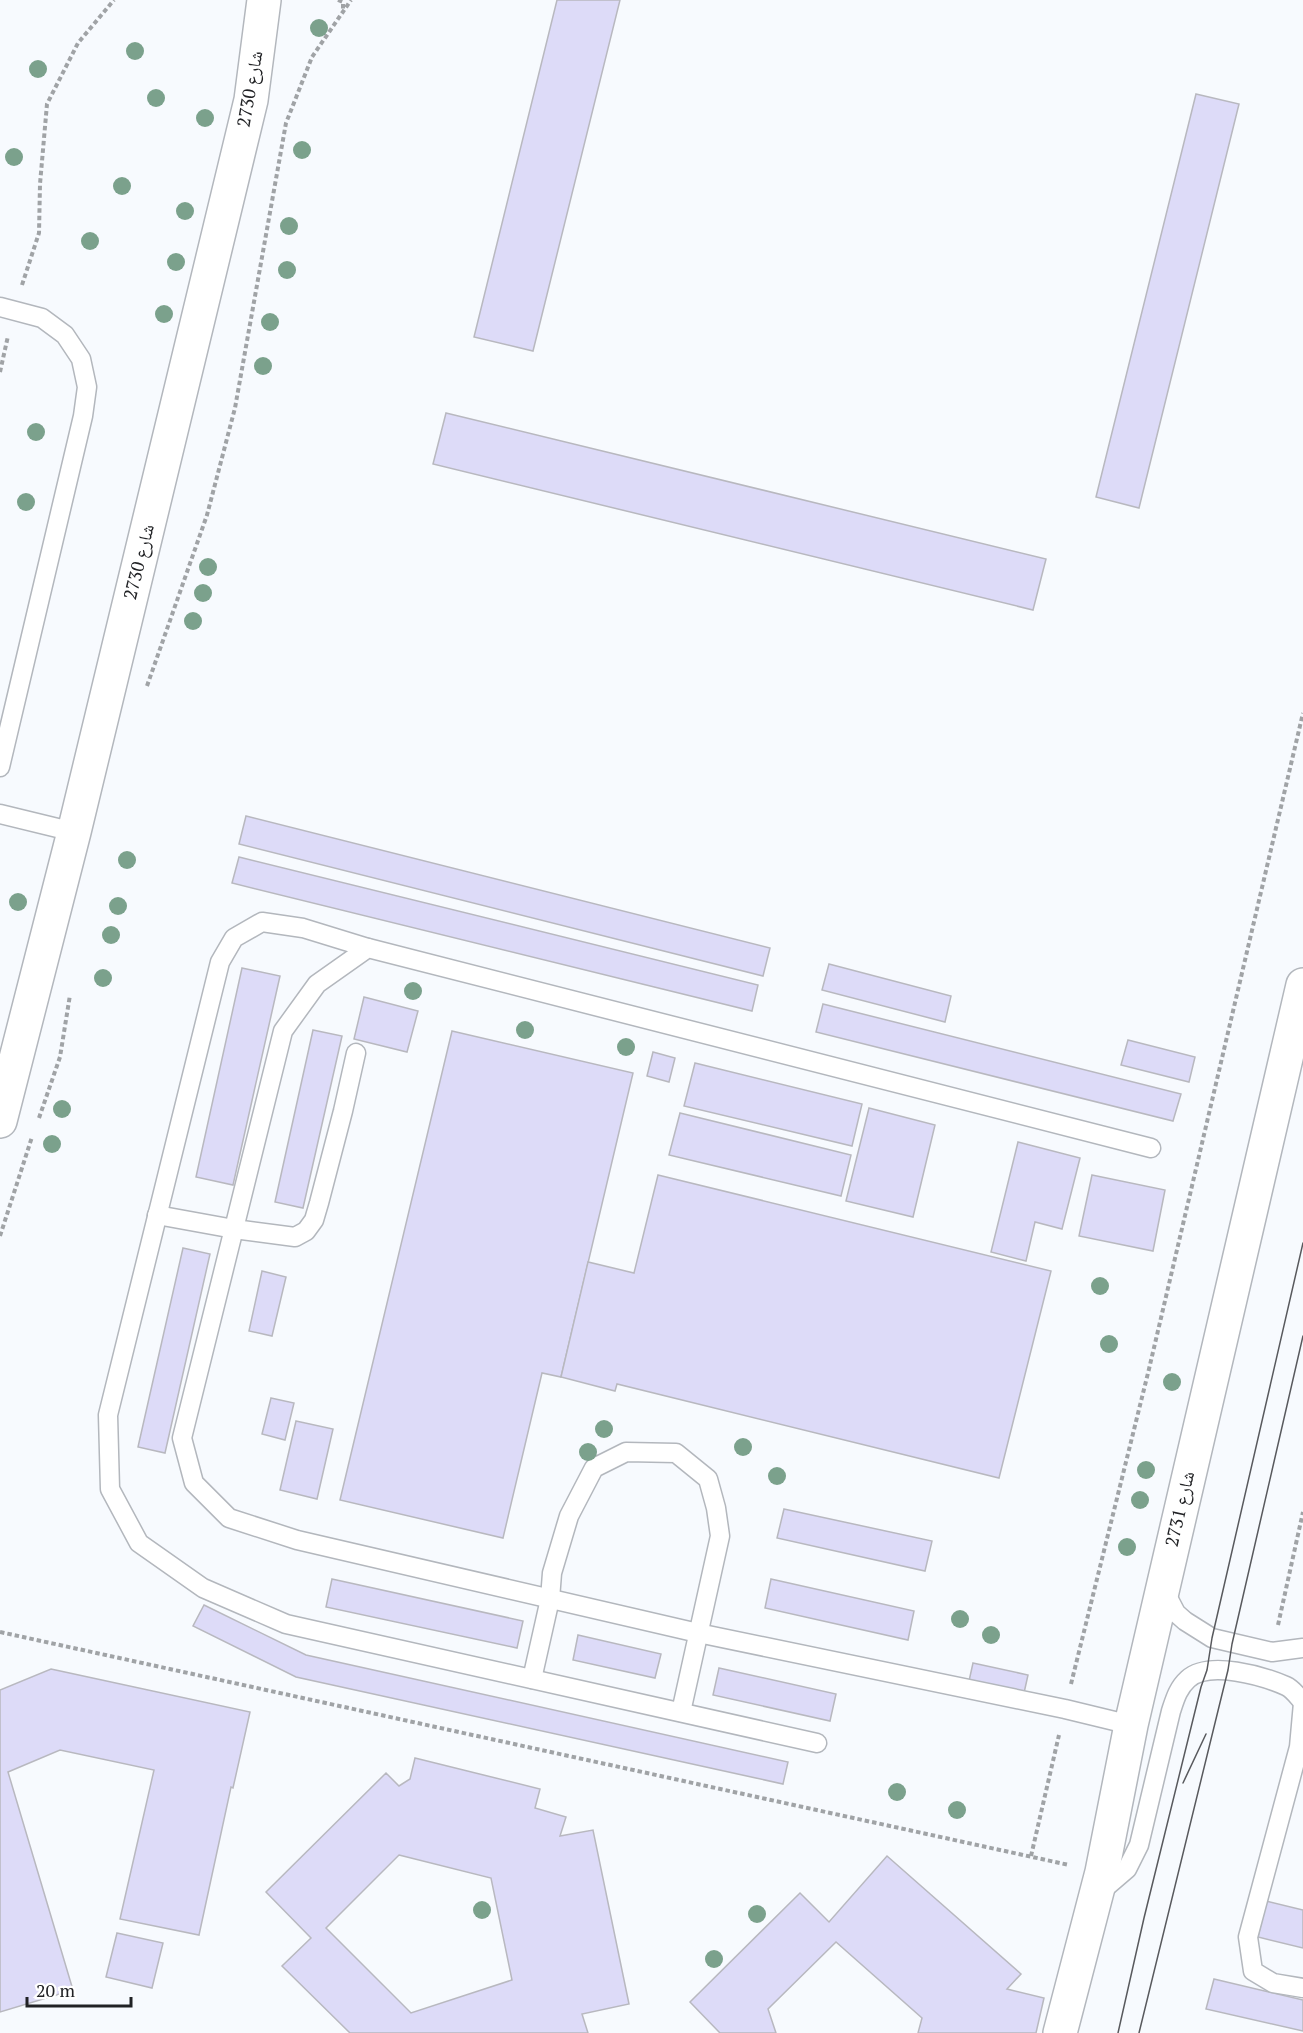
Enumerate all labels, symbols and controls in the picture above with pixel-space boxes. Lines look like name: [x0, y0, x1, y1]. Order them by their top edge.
street label: شارع 2730: [231, 49, 268, 129]
street label: شارع 2730: [117, 522, 159, 602]
street label: شارع 2731: [1159, 1469, 1199, 1549]
scale bar: [27, 1970, 130, 2008]
text: 20 m: [36, 1978, 76, 2002]

